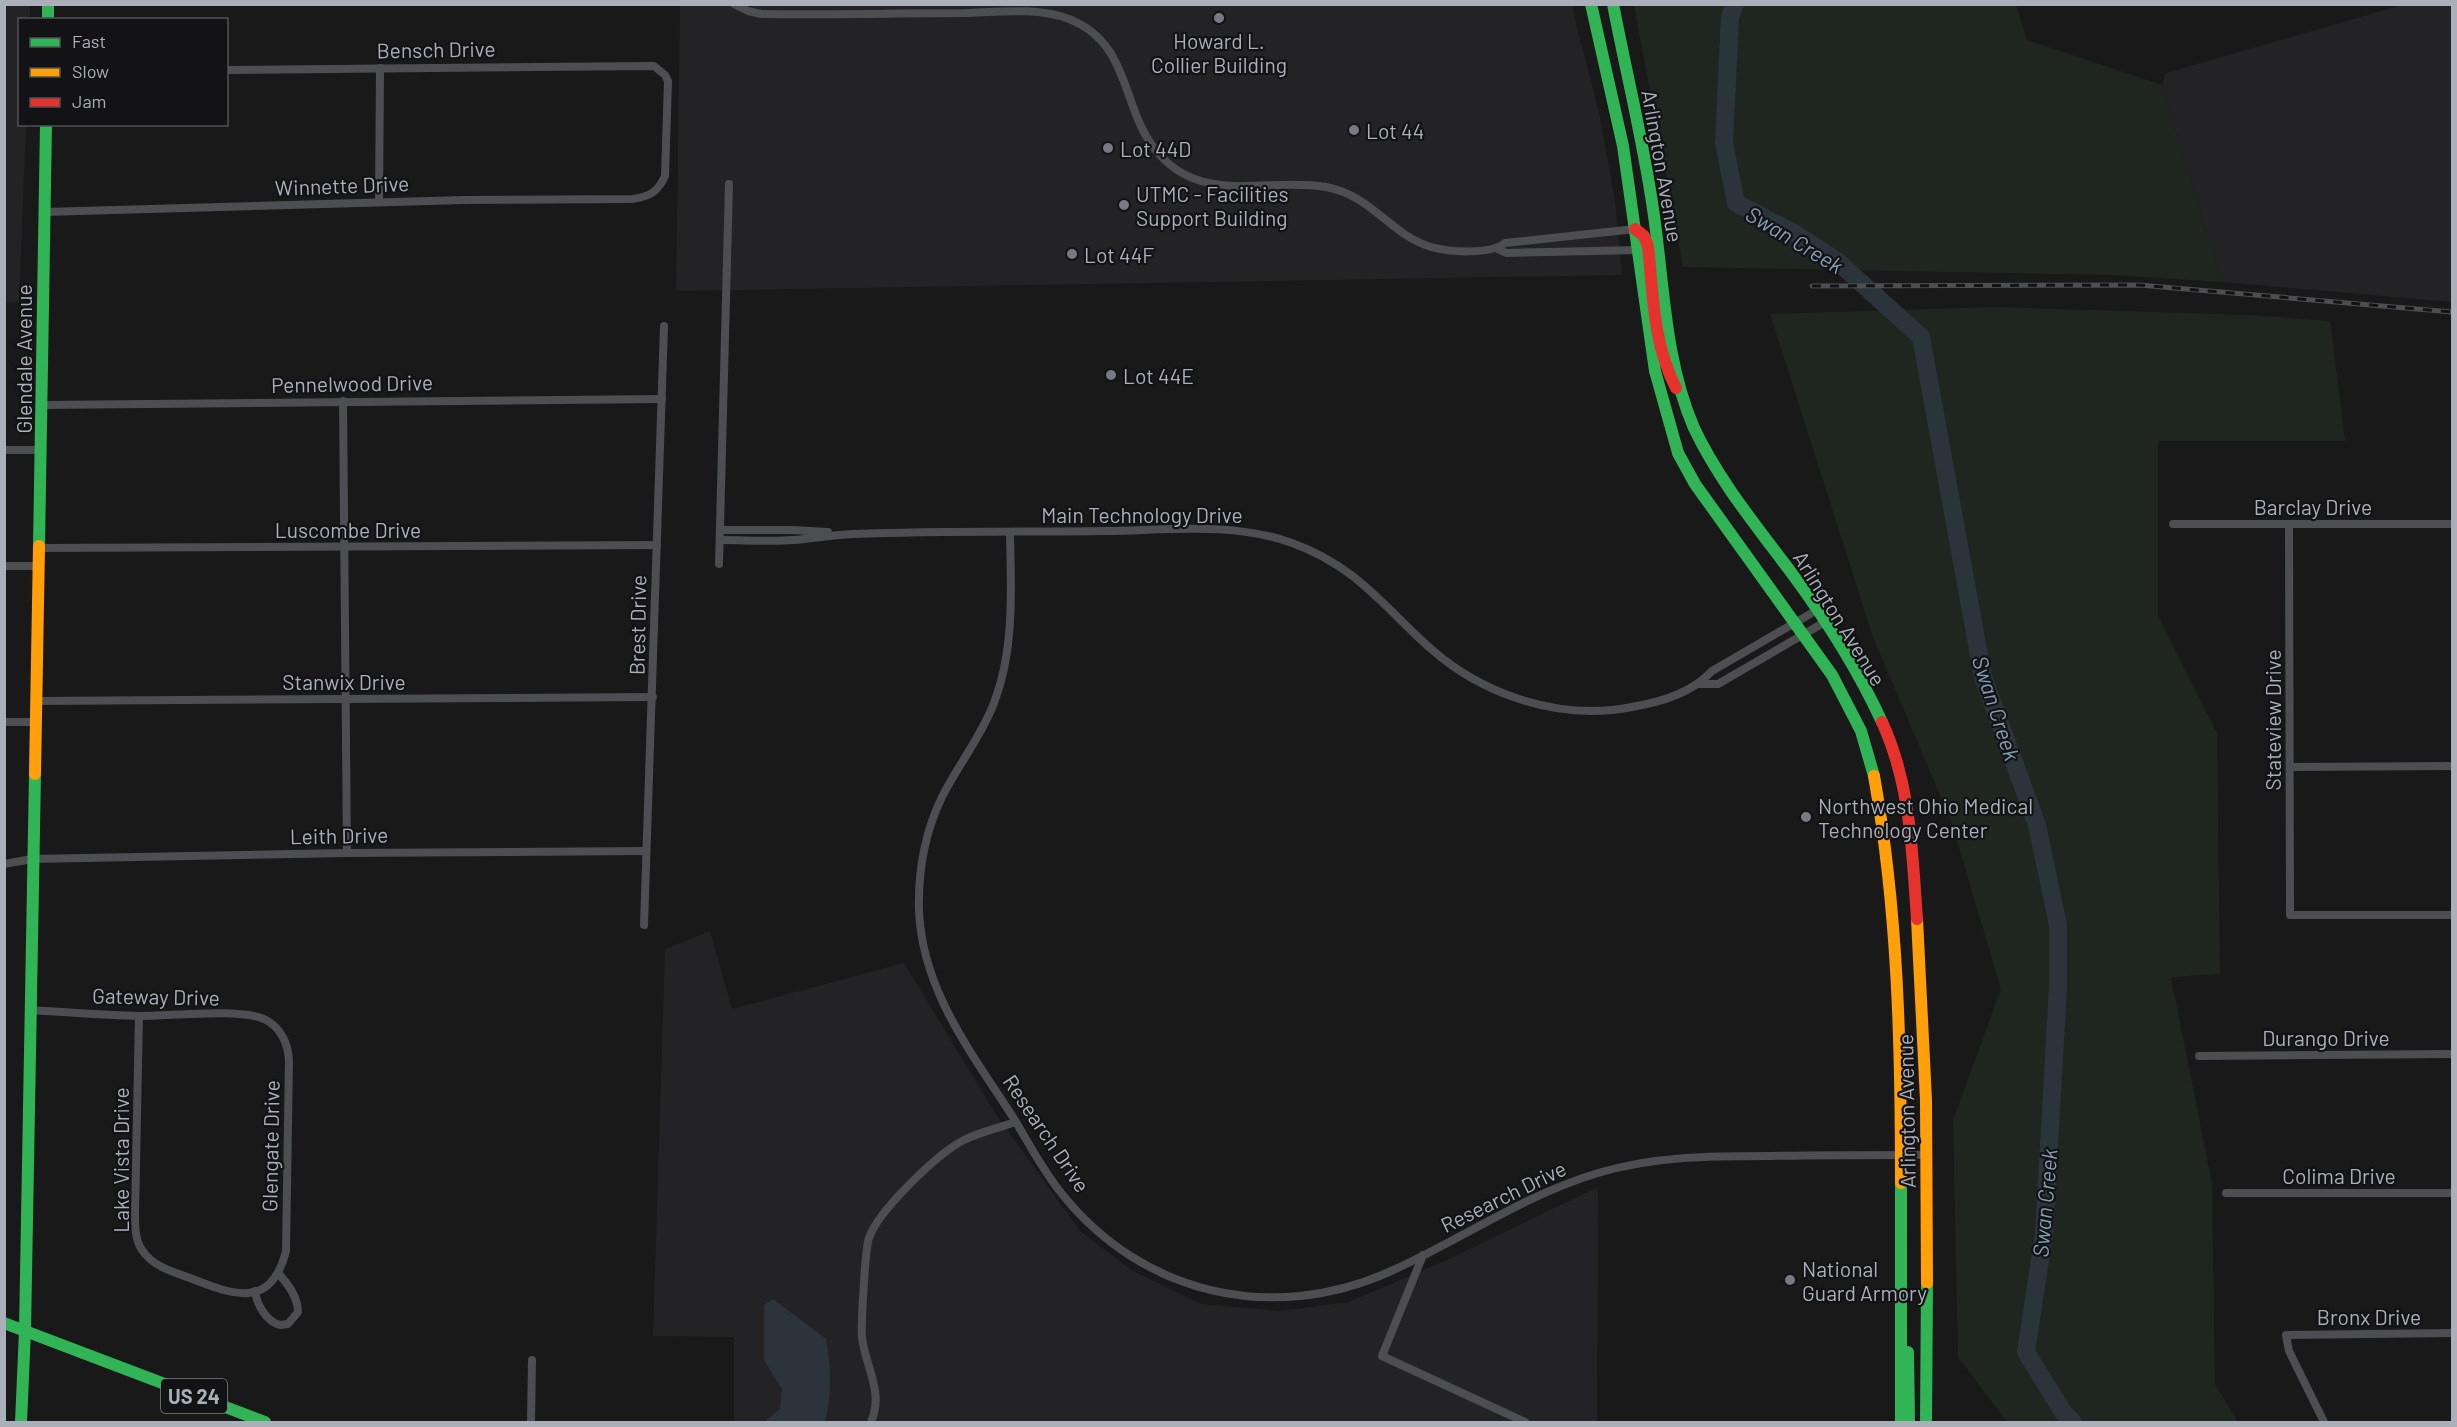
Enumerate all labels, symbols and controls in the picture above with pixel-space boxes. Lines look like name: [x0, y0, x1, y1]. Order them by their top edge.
marker: Howard L. Collier Building: [1212, 11, 1226, 25]
legend: [18, 18, 228, 126]
place label: Howard L. Collier Building: [1151, 28, 1287, 77]
text: Fast: [72, 30, 106, 52]
street label: Bensch Drive: [376, 35, 496, 63]
text: Slow: [72, 60, 109, 82]
street label: Arlington Avenue: [1637, 88, 1689, 244]
text: Jam: [72, 90, 106, 112]
place label: Lot 44: [1366, 118, 1424, 143]
marker: Lot 44: [1347, 123, 1361, 137]
place label: Lot 44D: [1120, 136, 1191, 161]
marker: Lot 44D: [1101, 141, 1115, 155]
street label: Winnette Drive: [274, 170, 410, 200]
place label: UTMC - Facilities Support Building: [1136, 181, 1289, 230]
marker: UTMC - Facilities Support Building: [1117, 198, 1131, 212]
water label: Swan Creek: [1742, 200, 1849, 278]
place label: Lot 44F: [1084, 242, 1154, 267]
marker: Lot 44F: [1065, 247, 1079, 261]
street label: Glendale Avenue: [11, 284, 36, 434]
place label: Lot 44E: [1123, 363, 1194, 388]
marker: Lot 44E: [1104, 368, 1118, 382]
street label: Pennelwood Drive: [271, 369, 433, 397]
street label: Barclay Drive: [2254, 494, 2372, 519]
street label: Main Technology Drive: [1041, 502, 1243, 527]
street label: Luscombe Drive: [275, 517, 421, 542]
street label: Arlington Avenue: [1789, 546, 1891, 690]
street label: Brest Drive: [624, 575, 650, 675]
street label: Stateview Drive: [2260, 649, 2285, 791]
water label: Swan Creek: [1968, 652, 2026, 764]
street label: Stanwix Drive: [282, 669, 406, 694]
place label: Northwest Ohio Medical Technology Center: [1818, 793, 2033, 842]
marker: Northwest Ohio Medical Technology Center: [1799, 810, 1813, 824]
street label: Leith Drive: [290, 822, 388, 848]
street label: Gateway Drive: [92, 982, 220, 1010]
street label: Durango Drive: [2262, 1025, 2390, 1050]
street label: Arlington Avenue: [1892, 1034, 1920, 1188]
street label: Research Drive: [998, 1069, 1096, 1197]
street label: Glengate Drive: [256, 1080, 284, 1212]
street label: Lake Vista Drive: [108, 1087, 133, 1233]
water label: Swan Creek: [2026, 1147, 2062, 1258]
street label: Research Drive: [1436, 1155, 1570, 1237]
street label: Colima Drive: [2282, 1163, 2396, 1188]
place label: National Guard Armory: [1802, 1256, 1927, 1305]
marker: National Guard Armory: [1783, 1273, 1797, 1287]
street label: Bronx Drive: [2317, 1304, 2421, 1329]
road number: US 24: [161, 1379, 227, 1413]

